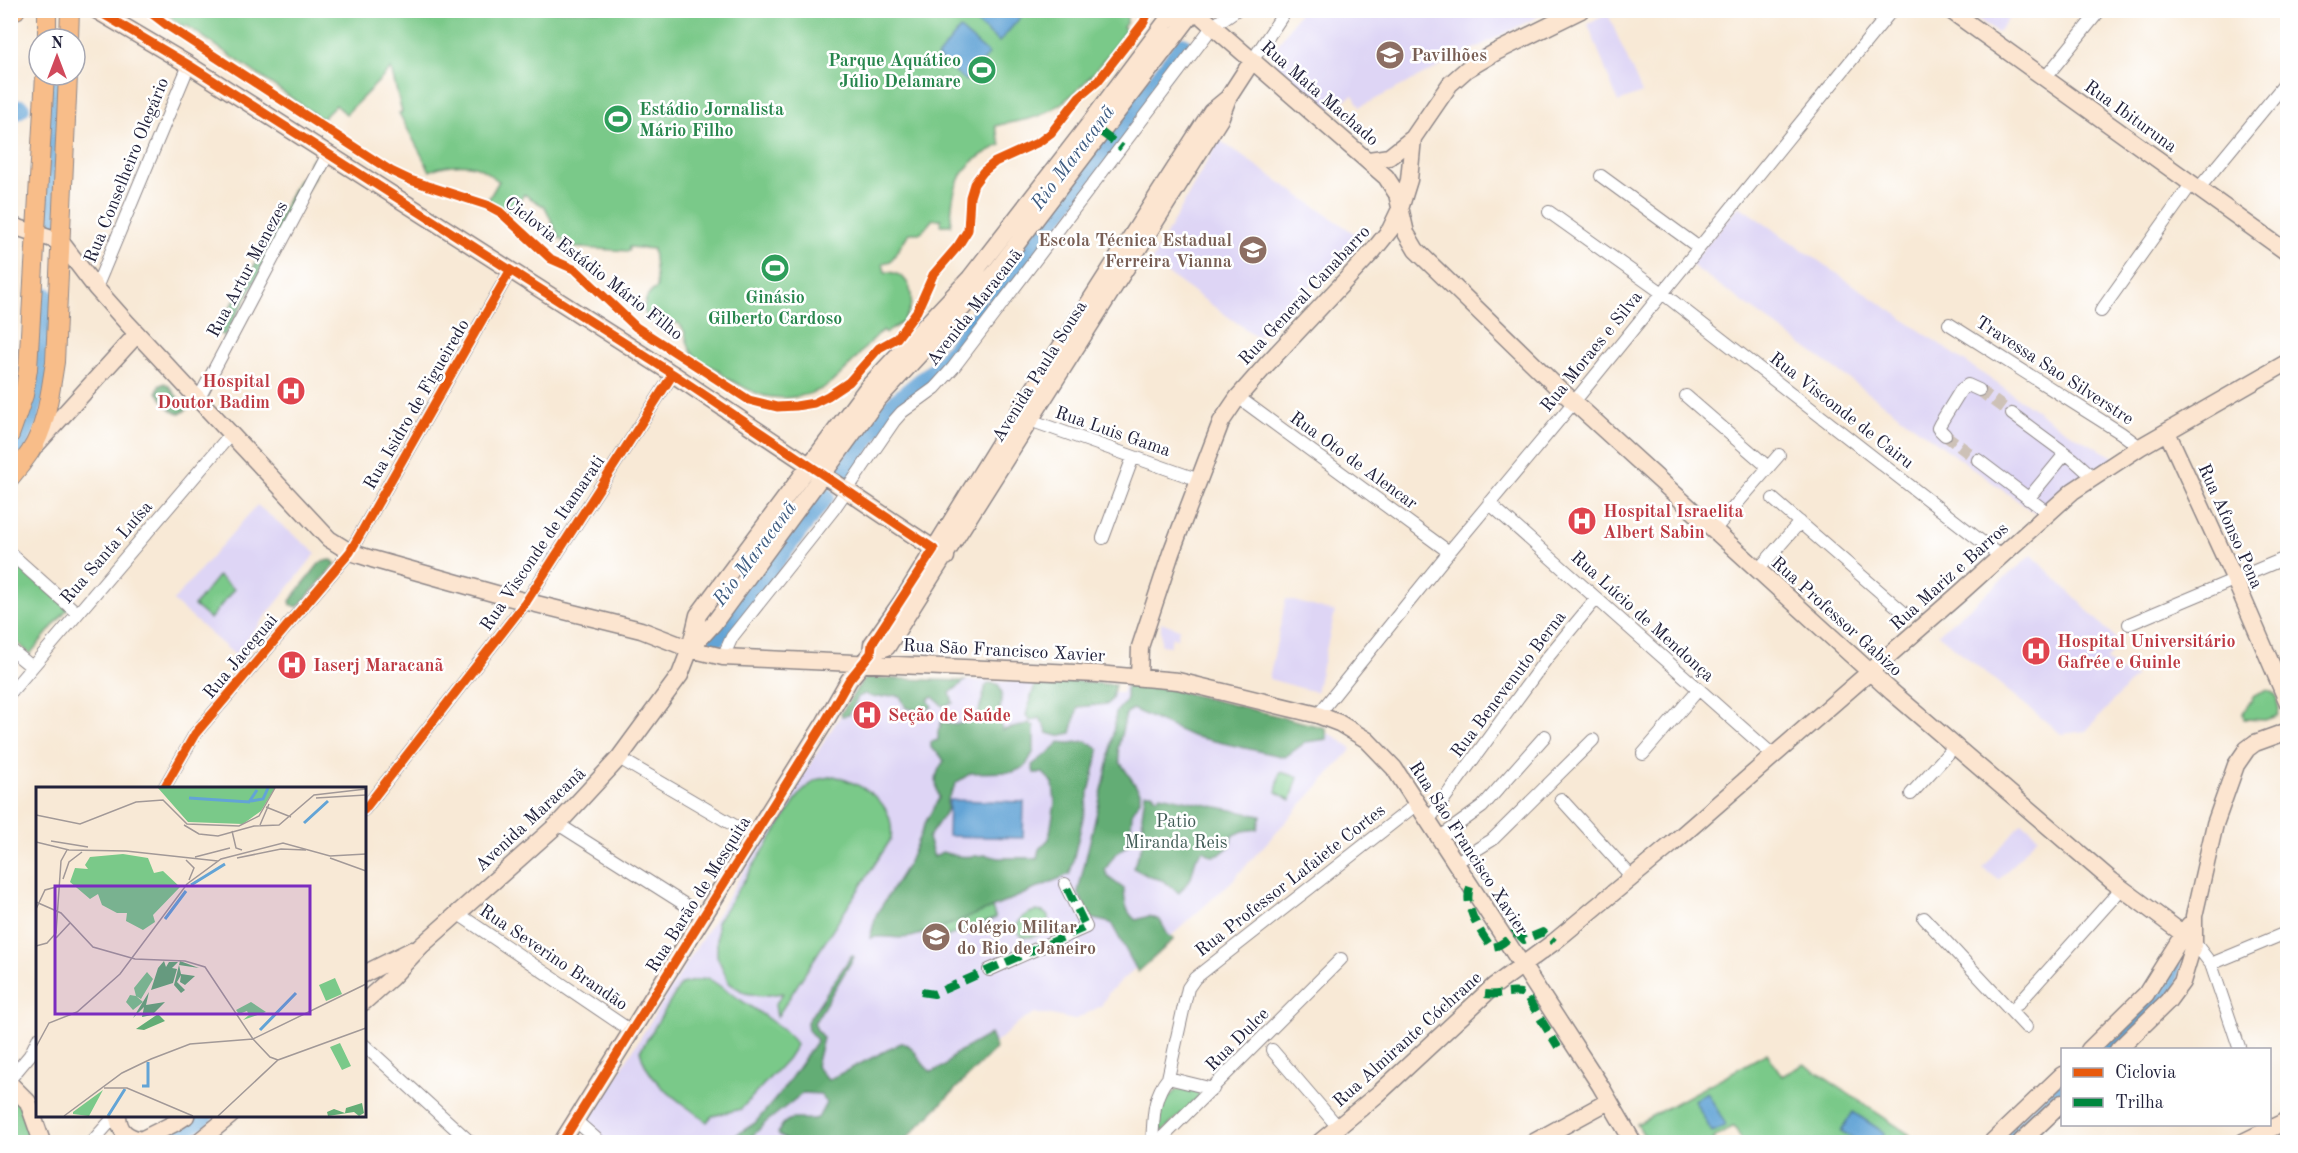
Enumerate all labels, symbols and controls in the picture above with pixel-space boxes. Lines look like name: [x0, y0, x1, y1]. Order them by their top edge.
north arrow: [27, 27, 87, 87]
text: N: [51, 36, 64, 52]
street label: Rua Mata Machado: [1257, 38, 1382, 150]
school or university icon: Pavilhões: [1374, 39, 1406, 71]
place label: Pavilhões: [1411, 47, 1487, 65]
place label: Parque Aquático Júlio Delamare: [828, 52, 961, 91]
sports icon: Parque Aquático Júlio Delamare: [966, 54, 998, 86]
street label: Rua Conselheiro Olegário: [82, 75, 172, 265]
street label: Rua Ibituruna: [2081, 77, 2180, 156]
place label: Estádio Jornalista Mário Filho: [639, 101, 784, 140]
water label: Rio Maracanã: [1027, 102, 1119, 215]
sports icon: Estádio Jornalista Mário Filho: [602, 103, 634, 135]
street label: Ciclovia Estádio Mário Filho: [501, 194, 686, 344]
street label: Rua Artur Menezes: [204, 198, 291, 340]
street label: Rua General Canabarro: [1236, 222, 1374, 369]
place label: Escola Técnica Estadual Ferreira Vianna: [1038, 232, 1232, 271]
school or university icon: Escola Técnica Estadual Ferreira Vianna: [1237, 234, 1269, 266]
street label: Avenida Maracanã: [924, 246, 1026, 370]
sports icon: Ginásio Gilberto Cardoso: [759, 252, 791, 284]
street label: Rua Moraes e Silva: [1538, 288, 1646, 416]
place label: Ginásio Gilberto Cardoso: [708, 289, 842, 328]
street label: Avenida Paula Sousa: [989, 298, 1091, 445]
street label: Travessa Sao Silverstre: [1972, 313, 2137, 429]
street label: Rua Isidro de Figueiredo: [361, 316, 473, 493]
street label: Rua Visconde de Cairu: [1766, 349, 1917, 473]
place label: Hospital Doutor Badim: [157, 373, 270, 412]
hospital icon: Hospital Doutor Badim: [275, 375, 307, 407]
street label: Rua Luis Gama: [1053, 404, 1173, 460]
street label: Rua Oto de Alencar: [1286, 409, 1421, 513]
street label: Rua Visconde de Itamarati: [477, 453, 608, 634]
street label: Rua Afonso Pena: [2194, 461, 2266, 592]
street label: Rua Santa Luísa: [57, 498, 156, 607]
water label: Rio Maracanã: [709, 498, 801, 611]
place label: Hospital Israelita Albert Sabin: [1603, 503, 1744, 542]
hospital icon: Hospital Israelita Albert Sabin: [1566, 505, 1598, 537]
street label: Rua Mariz e Barros: [1887, 519, 2012, 634]
street label: Rua Lúcio de Mendonça: [1567, 548, 1717, 686]
street label: Rua Professor Gabizo: [1768, 554, 1905, 680]
street label: Rua Benevenuto Berna: [1448, 608, 1570, 761]
street label: Rua Jaceguai: [200, 611, 281, 702]
place label: Hospital Universitário Gafrée e Guinle: [2057, 633, 2236, 672]
hospital icon: Hospital Universitário Gafrée e Guinle: [2020, 635, 2052, 667]
street label: Rua São Francisco Xavier: [902, 637, 1106, 665]
hospital icon: Iaserj Maracanã: [276, 649, 308, 681]
place label: Iaserj Maracanã: [313, 657, 444, 675]
hospital icon: Seção de Saúde: [851, 699, 883, 731]
place label: Seção de Saúde: [888, 707, 1011, 725]
street label: Rua São Francisco Xavier: [1405, 759, 1531, 939]
street label: Avenida Maracanã: [472, 764, 589, 875]
inset map: [36, 787, 366, 1117]
street label: Rua Professor Lafaiete Cortes: [1192, 801, 1389, 960]
street label: Rua Barão de Mesquita: [643, 813, 754, 976]
park label: Patio Miranda Reis: [1124, 813, 1228, 852]
street label: Rua Severino Brandão: [476, 902, 631, 1014]
place label: Colégio Militar do Rio de Janeiro: [957, 919, 1096, 958]
school or university icon: Colégio Militar do Rio de Janeiro: [920, 921, 952, 953]
street label: Rua Almirante Cóchrane: [1330, 969, 1485, 1111]
street label: Rua Dulce: [1203, 1005, 1273, 1075]
legend: [2061, 1048, 2271, 1126]
text: Ciclovia: [2115, 1064, 2176, 1082]
text: Trilha: [2115, 1094, 2164, 1112]

